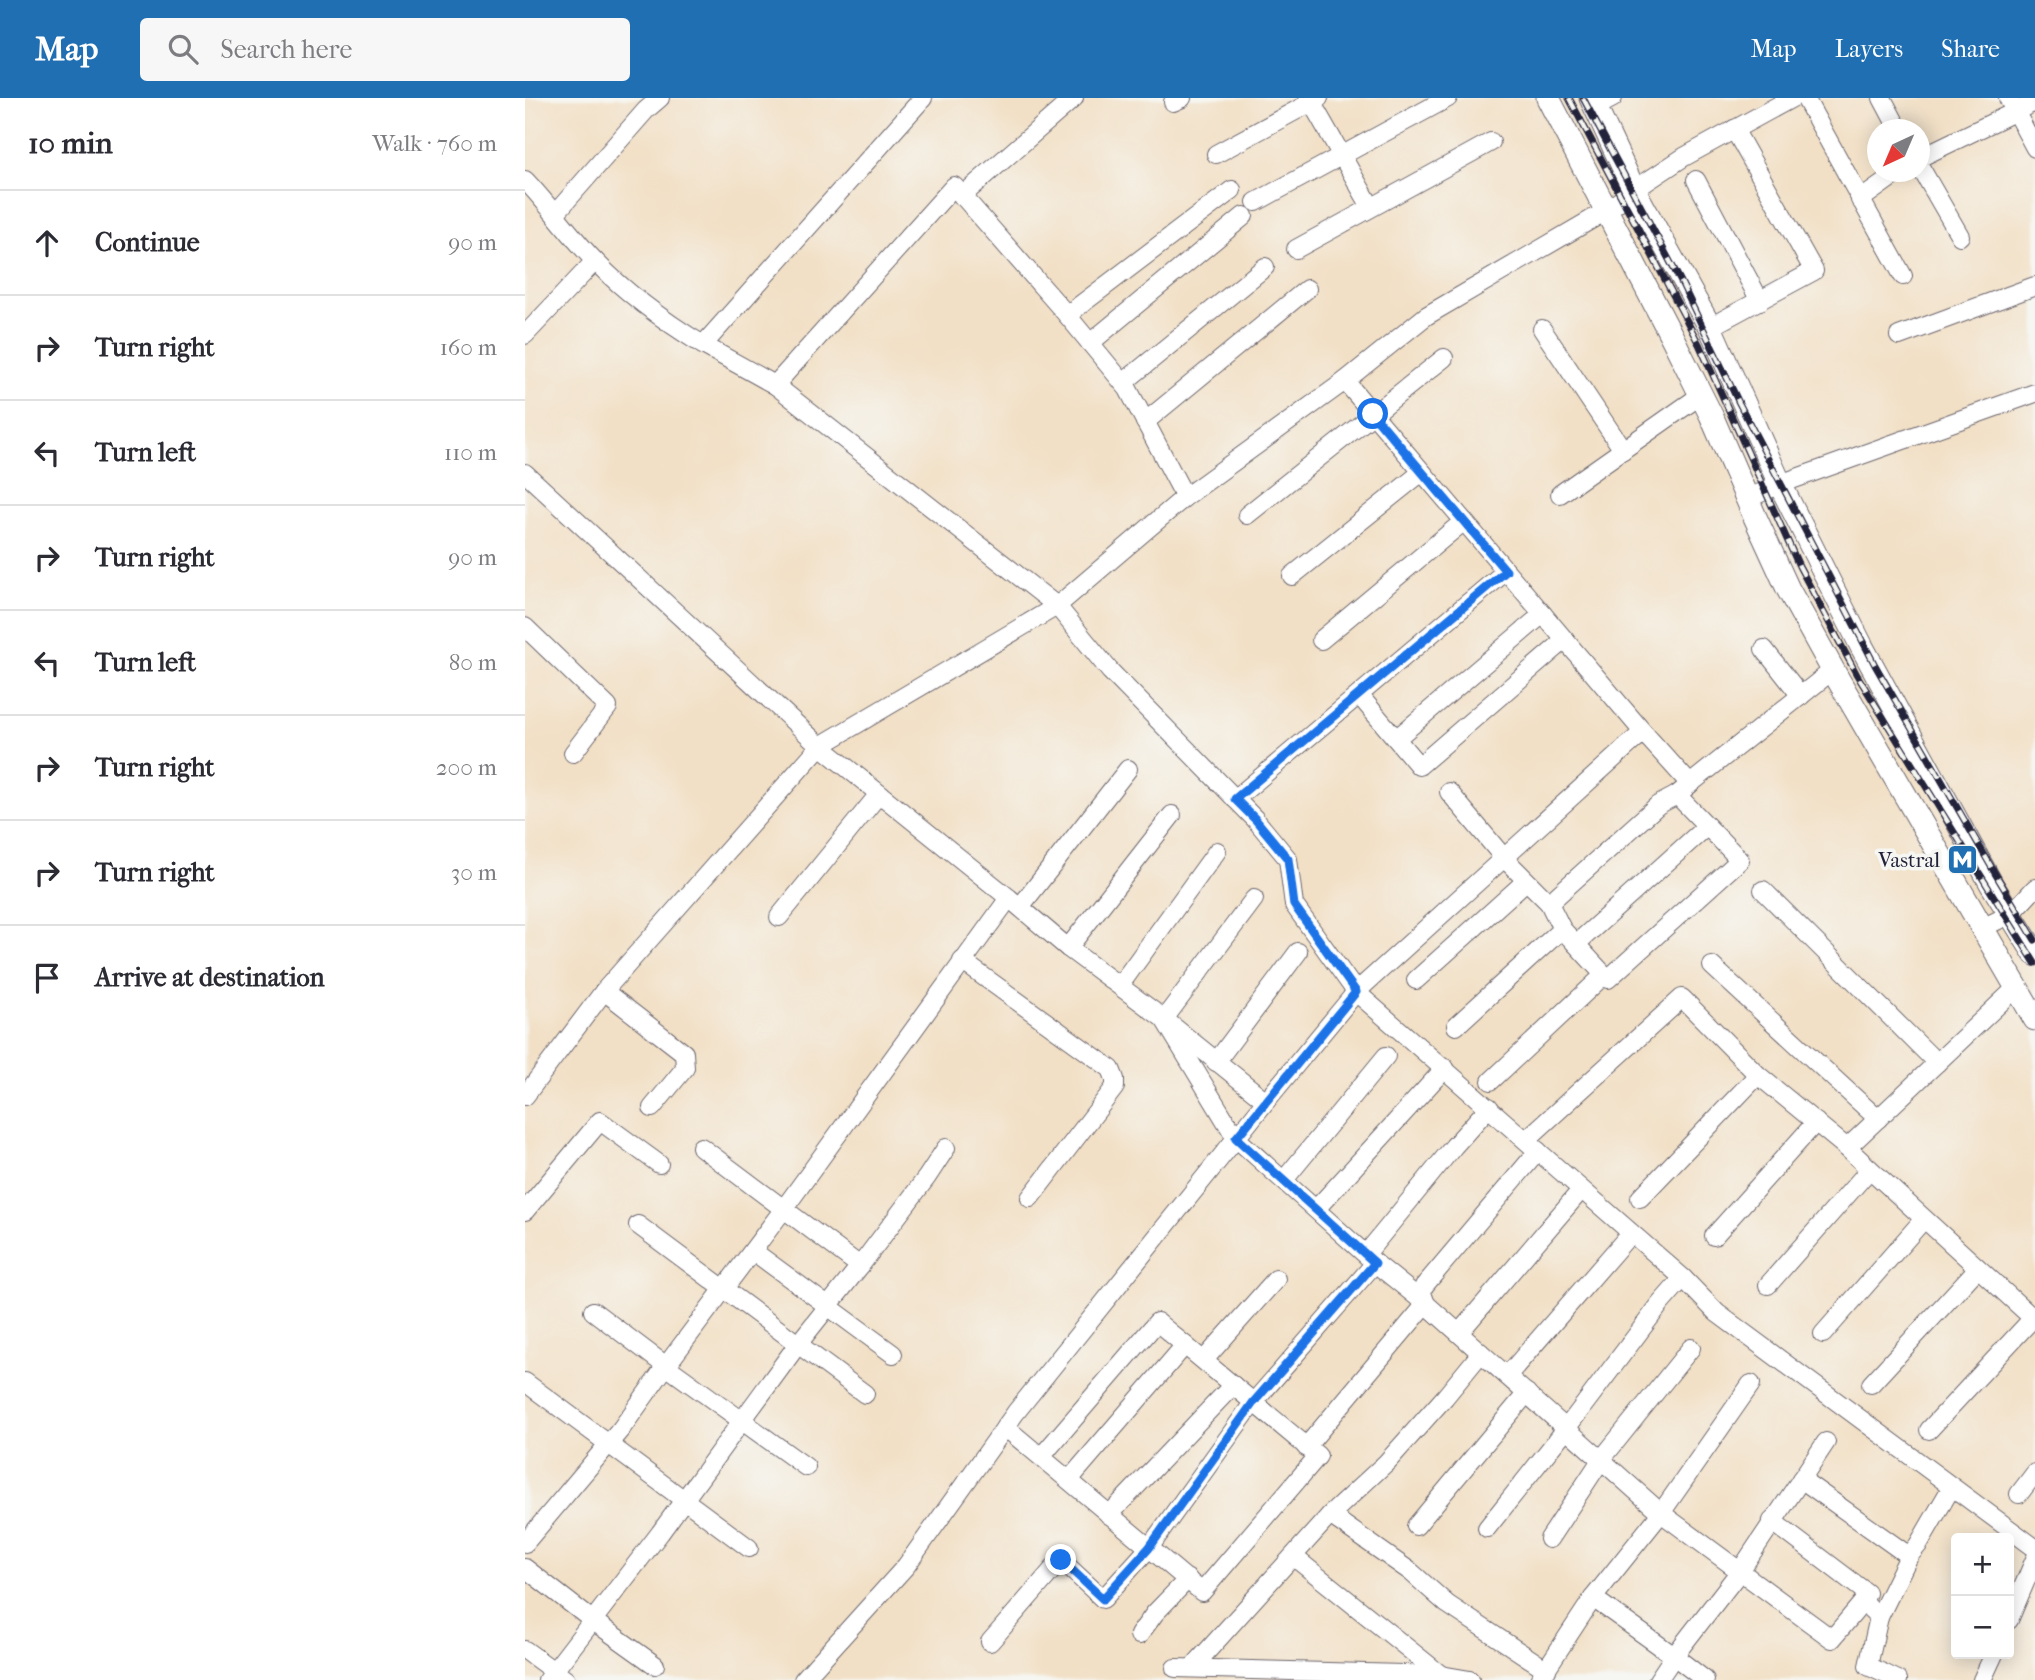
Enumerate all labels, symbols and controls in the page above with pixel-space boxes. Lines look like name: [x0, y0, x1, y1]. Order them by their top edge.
search box: [140, 18, 630, 81]
text: Map: [35, 30, 98, 69]
icon: search: [164, 30, 202, 68]
text: Search here: [220, 34, 352, 65]
text: Map: [1751, 35, 1797, 63]
text: Layers: [1835, 35, 1903, 63]
text: Share: [1941, 35, 2000, 63]
north arrow: [1867, 119, 1930, 182]
text: 10 min: [28, 126, 113, 161]
text: Walk · 760 m: [372, 130, 497, 157]
icon: ahead: [28, 224, 66, 262]
text: Continue: [95, 227, 200, 258]
text: 90 m: [448, 229, 497, 256]
icon: right: [28, 329, 66, 367]
text: Turn right: [95, 332, 215, 363]
text: 160 m: [440, 334, 497, 361]
route start: [1357, 398, 1388, 429]
icon: left: [28, 434, 66, 472]
text: Turn left: [95, 437, 196, 468]
text: 110 m: [444, 439, 497, 466]
icon: right: [28, 539, 66, 577]
text: Turn right: [95, 542, 215, 573]
text: 90 m: [448, 544, 497, 571]
icon: left: [28, 644, 66, 682]
text: Turn left: [95, 647, 196, 678]
text: 80 m: [449, 649, 497, 676]
icon: right: [28, 749, 66, 787]
text: Turn right: [95, 752, 215, 783]
text: 200 m: [436, 754, 497, 781]
metro station icon: Vastral: [1946, 843, 1980, 877]
place label: Vastral: [1877, 848, 1940, 872]
icon: right: [28, 854, 66, 892]
text: Turn right: [95, 857, 215, 888]
text: 30 m: [451, 859, 497, 886]
icon: arrive: [28, 959, 66, 997]
text: Arrive at destination: [95, 962, 325, 993]
map controls: [1951, 1533, 2014, 1659]
button: +: [1951, 1533, 2014, 1596]
route end: [1045, 1544, 1076, 1575]
button: −: [1951, 1596, 2014, 1659]

